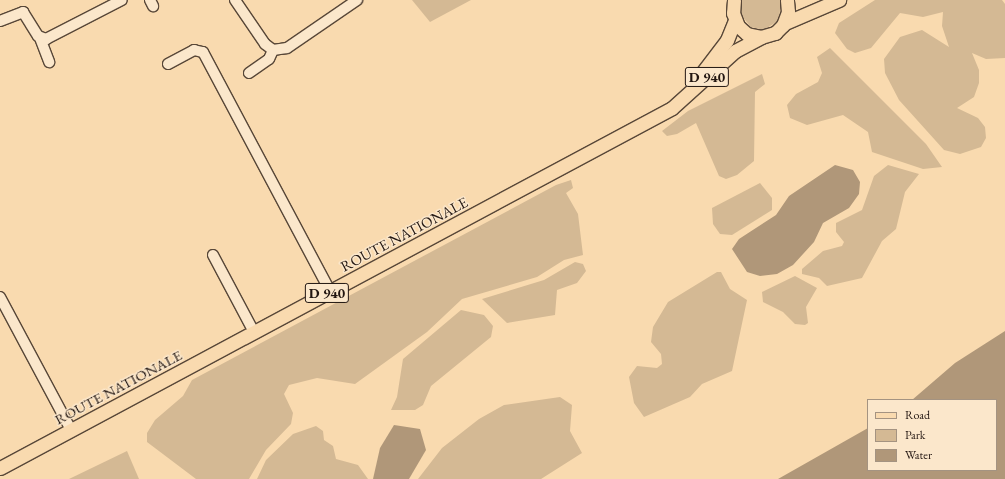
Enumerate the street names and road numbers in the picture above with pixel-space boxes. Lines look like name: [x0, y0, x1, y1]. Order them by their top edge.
road number: D 940: [684, 65, 730, 89]
street label: ROUTE NATIONALE: [337, 193, 471, 275]
road number: D 940: [304, 281, 350, 305]
street label: ROUTE NATIONALE: [51, 346, 185, 428]

